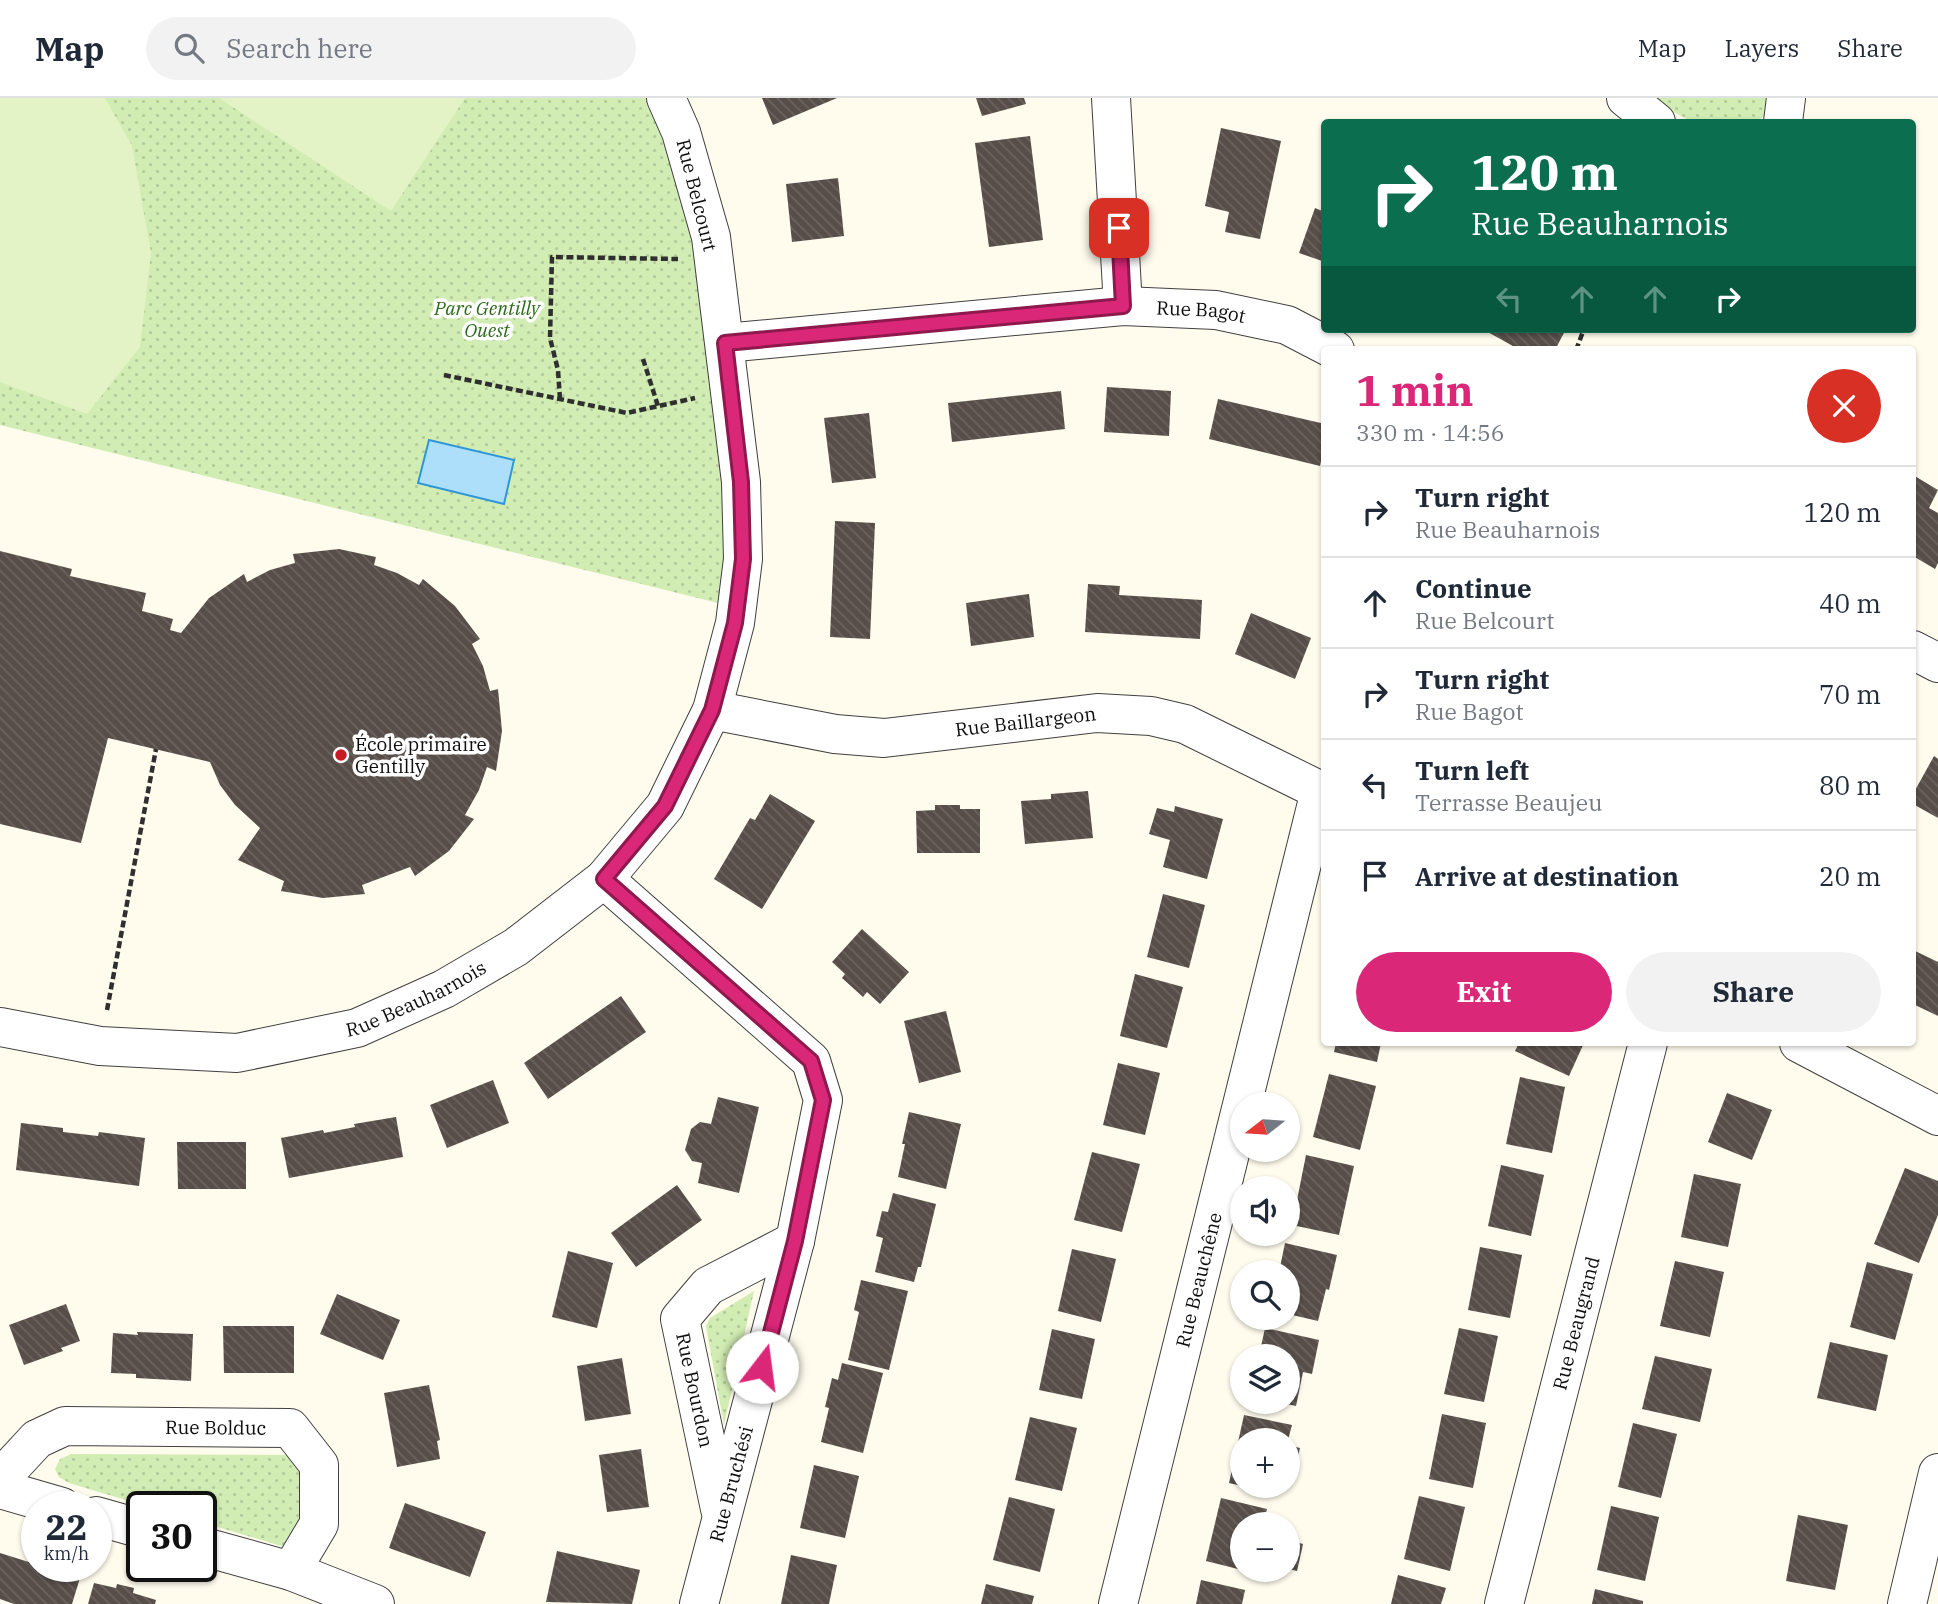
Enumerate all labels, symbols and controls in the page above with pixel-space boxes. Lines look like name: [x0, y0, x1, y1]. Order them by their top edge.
search box: [146, 17, 636, 80]
text: Map: [35, 27, 104, 70]
icon: search: [170, 29, 208, 67]
text: Search here: [226, 31, 373, 65]
text: Map: [1638, 32, 1686, 64]
text: Layers: [1724, 32, 1799, 64]
text: Share: [1837, 32, 1903, 64]
street label: Rue Belcourt: [671, 136, 723, 254]
text: 120 m: [1471, 140, 1618, 203]
icon: right: [1356, 147, 1447, 238]
pin: [1089, 198, 1149, 258]
text: Rue Beauharnois: [1471, 202, 1729, 244]
icon: arrive: [1100, 209, 1138, 247]
icon: left: [1490, 280, 1528, 318]
icon: ahead: [1563, 280, 1601, 318]
icon: ahead: [1636, 280, 1674, 318]
icon: right: [1709, 280, 1747, 318]
street label: Rue Bagot: [1156, 295, 1248, 328]
park label: Parc Gentilly Ouest: [433, 296, 541, 342]
text: 1 min: [1356, 363, 1474, 418]
button: close: [1807, 369, 1881, 443]
text: 330 m · 14:56: [1356, 417, 1505, 447]
text: Turn right: [1415, 480, 1549, 514]
icon: right: [1356, 493, 1394, 531]
text: 120 m: [1803, 495, 1881, 529]
text: Rue Beauharnois: [1415, 514, 1600, 544]
text: Continue: [1415, 571, 1532, 605]
icon: ahead: [1356, 584, 1394, 622]
text: 40 m: [1819, 586, 1881, 620]
text: Rue Belcourt: [1415, 605, 1554, 635]
text: Turn right: [1415, 662, 1549, 696]
icon: right: [1356, 675, 1394, 713]
text: 70 m: [1819, 677, 1881, 711]
text: Rue Bagot: [1415, 696, 1524, 726]
street label: Rue Baillargeon: [954, 701, 1097, 742]
place label: École primaire Gentilly: [355, 732, 487, 778]
marker: École primaire Gentilly: [333, 747, 349, 763]
text: Turn left: [1415, 753, 1529, 787]
icon: left: [1356, 766, 1394, 804]
text: 80 m: [1819, 768, 1881, 802]
text: Terrasse Beaujeu: [1415, 787, 1602, 817]
icon: arrive: [1356, 857, 1394, 895]
text: Arrive at destination: [1415, 859, 1679, 893]
text: 20 m: [1819, 859, 1881, 893]
button: Exit: [1356, 952, 1612, 1032]
button: Share: [1626, 952, 1881, 1032]
street label: Rue Beauharnois: [344, 955, 490, 1042]
north arrow: [1230, 1092, 1300, 1162]
map controls: [1230, 1092, 1300, 1582]
button: sound: [1230, 1176, 1300, 1246]
street label: Rue Beauchêne: [1170, 1210, 1227, 1350]
street label: Rue Beaugrand: [1547, 1254, 1605, 1392]
button: search: [1230, 1260, 1300, 1330]
street label: Rue Bourdon: [671, 1330, 719, 1450]
position arrow: [725, 1330, 799, 1404]
button: layers: [1230, 1344, 1300, 1414]
street label: Rue Bolduc: [165, 1415, 267, 1440]
street label: Rue Bruchési: [704, 1423, 758, 1545]
button: +: [1230, 1428, 1300, 1498]
speed limit sign: 30: [126, 1491, 217, 1582]
text: 22: [45, 1504, 88, 1550]
button: −: [1230, 1512, 1300, 1582]
text: km/h: [44, 1542, 89, 1565]

